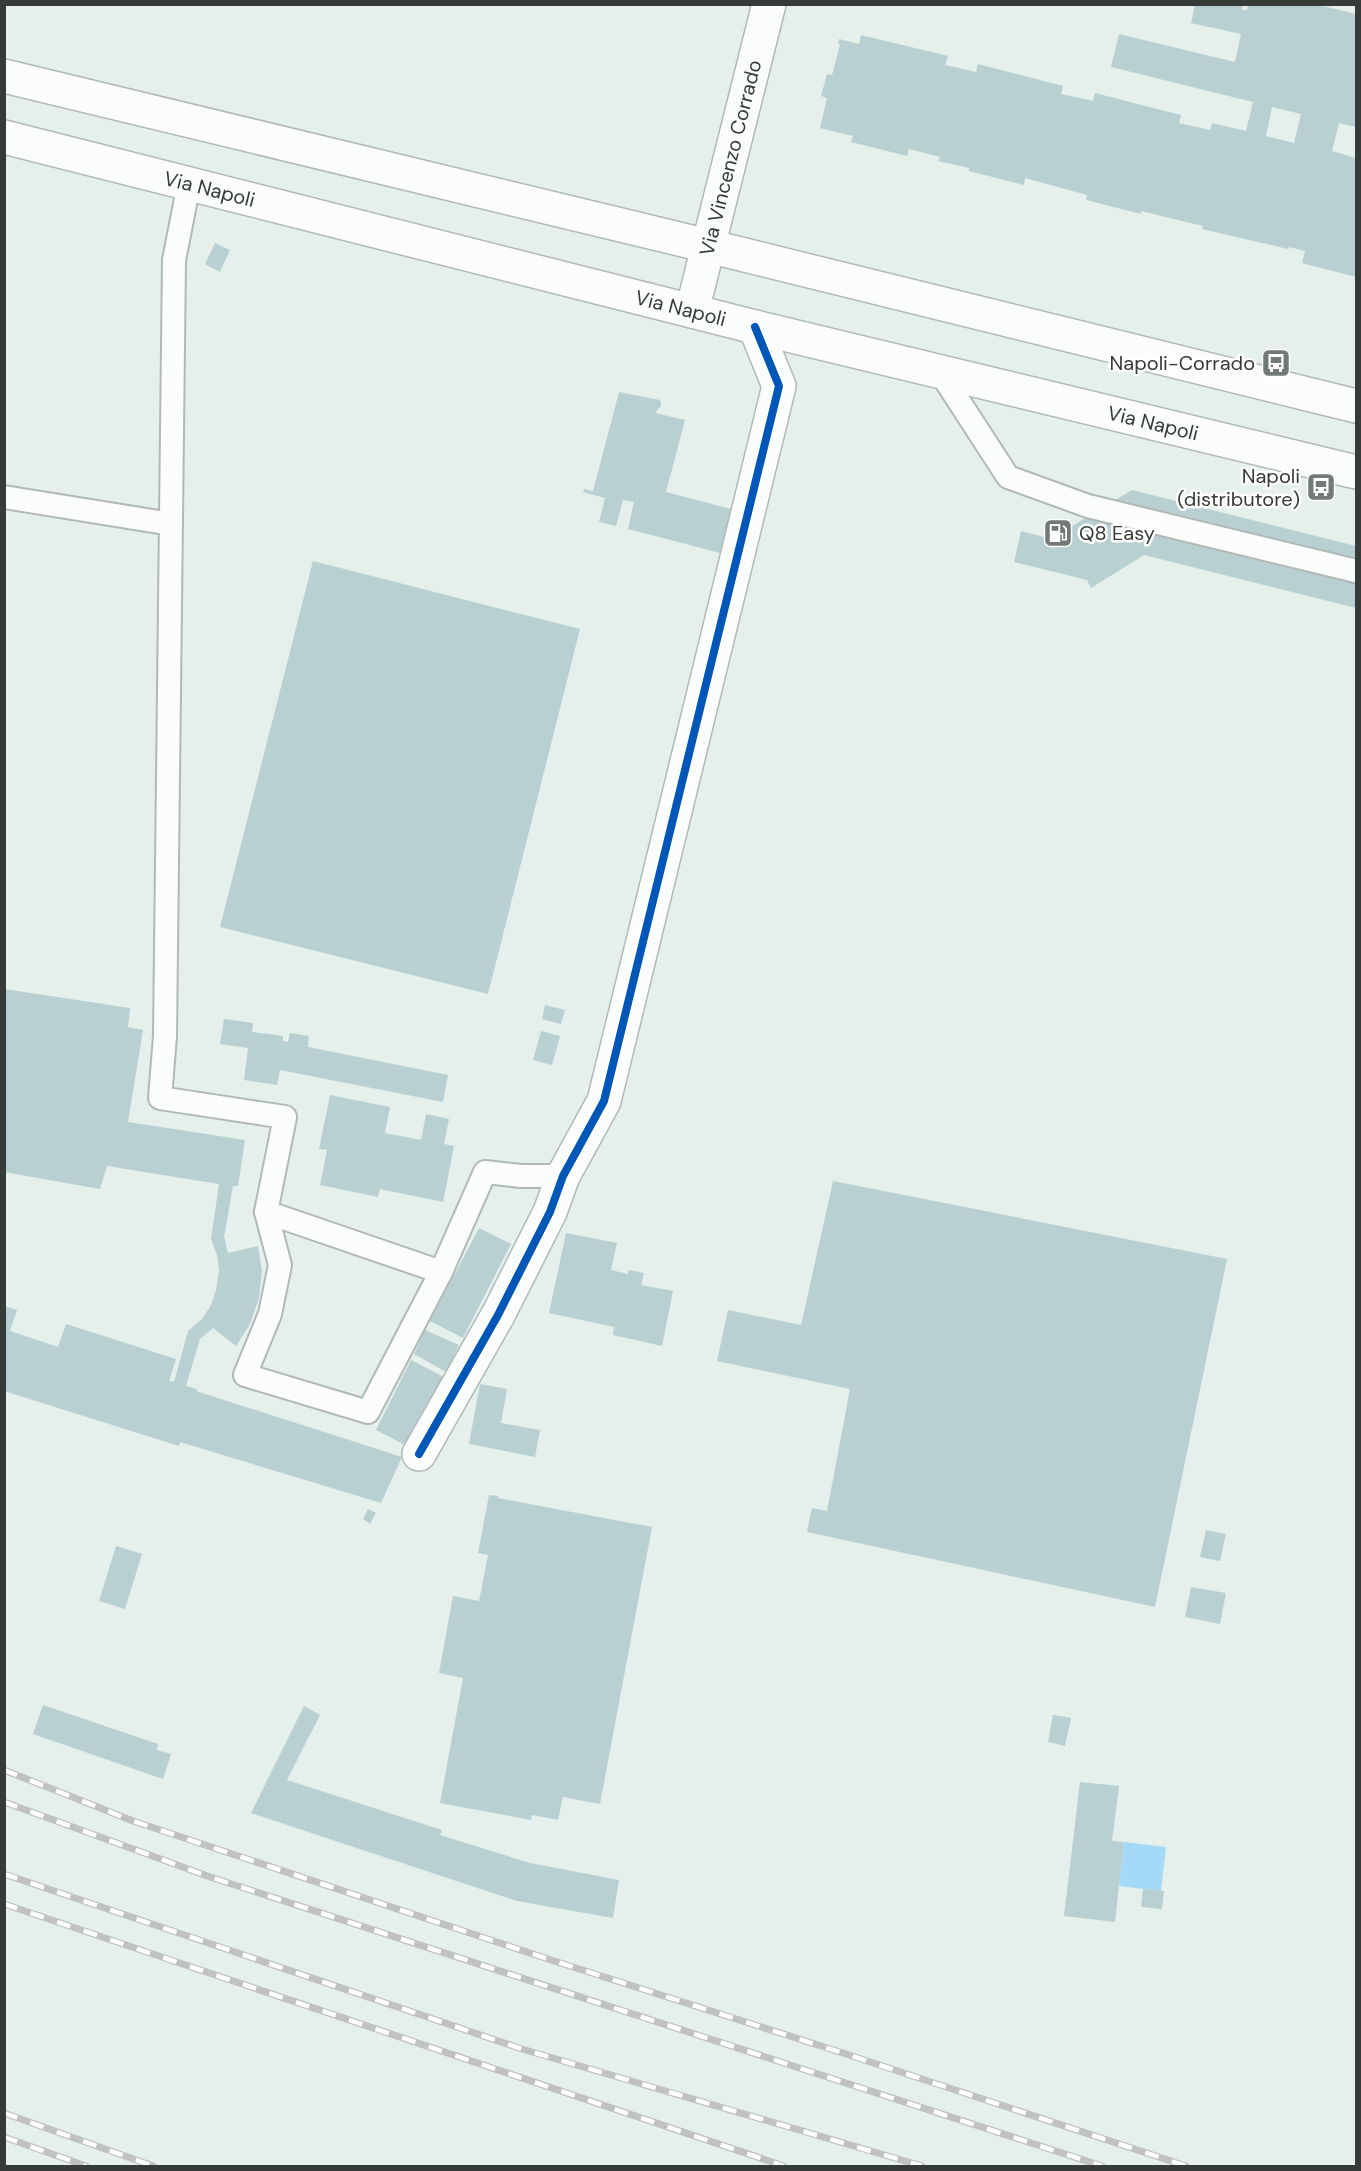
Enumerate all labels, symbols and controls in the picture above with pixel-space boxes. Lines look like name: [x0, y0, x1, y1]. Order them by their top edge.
street label: Via Vincenzo Corrado: [693, 57, 768, 258]
street label: Via Napoli: [161, 165, 258, 213]
street label: Via Napoli: [632, 284, 729, 332]
bus stop icon: Napoli-Corrado: [1260, 347, 1292, 379]
place label: Napoli-Corrado: [1110, 350, 1255, 376]
street label: Via Napoli: [1105, 399, 1201, 447]
place label: Napoli (distributore): [1177, 463, 1300, 512]
bus stop icon: Napoli (distributore): [1305, 471, 1337, 503]
fuel station icon: Q8 Easy: [1042, 517, 1074, 549]
place label: Q8 Easy: [1079, 520, 1155, 546]

